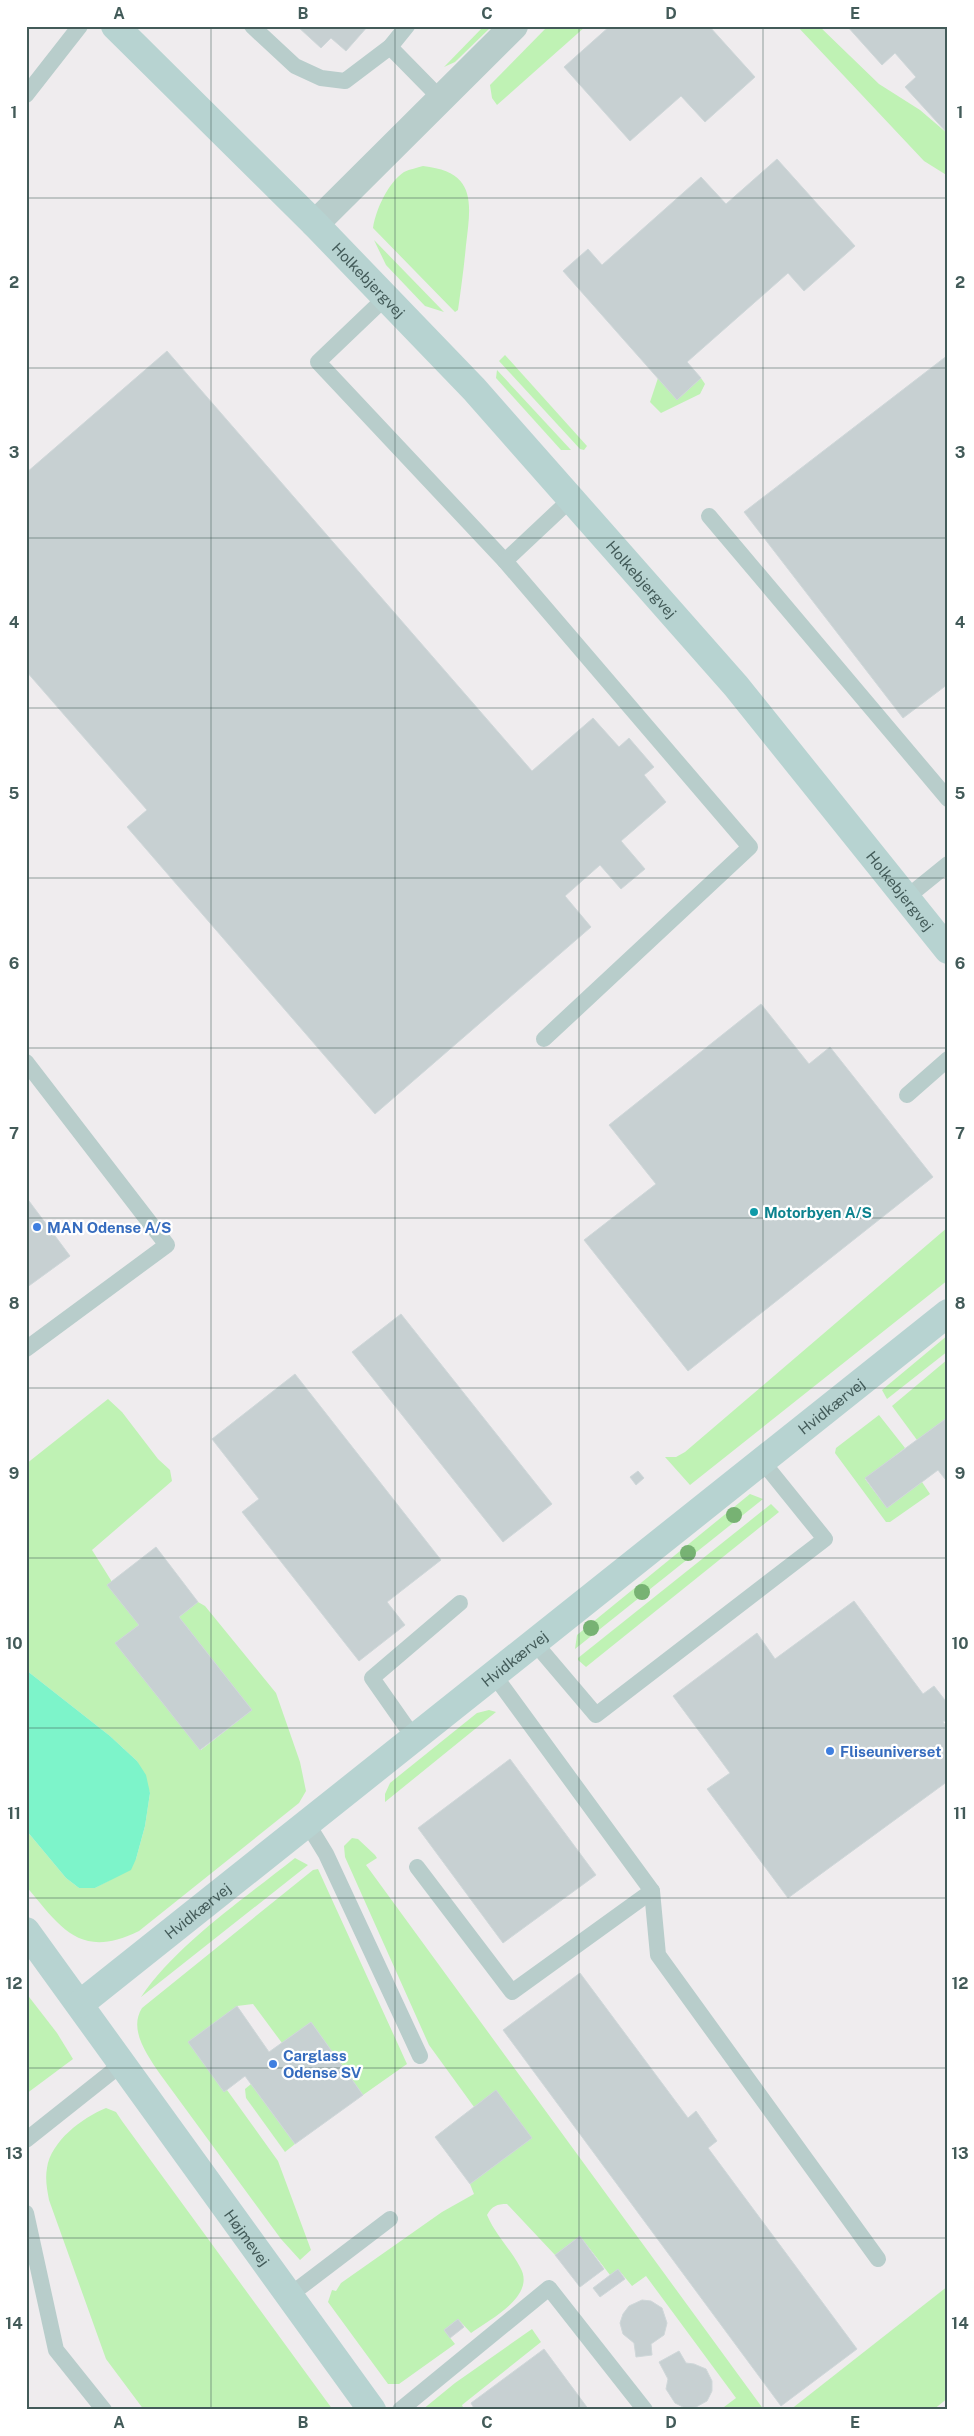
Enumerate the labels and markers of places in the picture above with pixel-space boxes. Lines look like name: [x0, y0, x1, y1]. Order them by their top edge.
place label: Motorbyen A/S: [764, 1204, 872, 1221]
marker: Motorbyen A/S: [748, 1206, 760, 1218]
place label: MAN Odense A/S: [47, 1219, 171, 1236]
marker: MAN Odense A/S: [31, 1221, 43, 1233]
place label: Fliseuniverset: [840, 1743, 941, 1760]
marker: Fliseuniverset: [824, 1745, 836, 1757]
place label: Carglass Odense SV: [283, 2047, 362, 2081]
marker: Carglass Odense SV: [267, 2058, 279, 2070]

